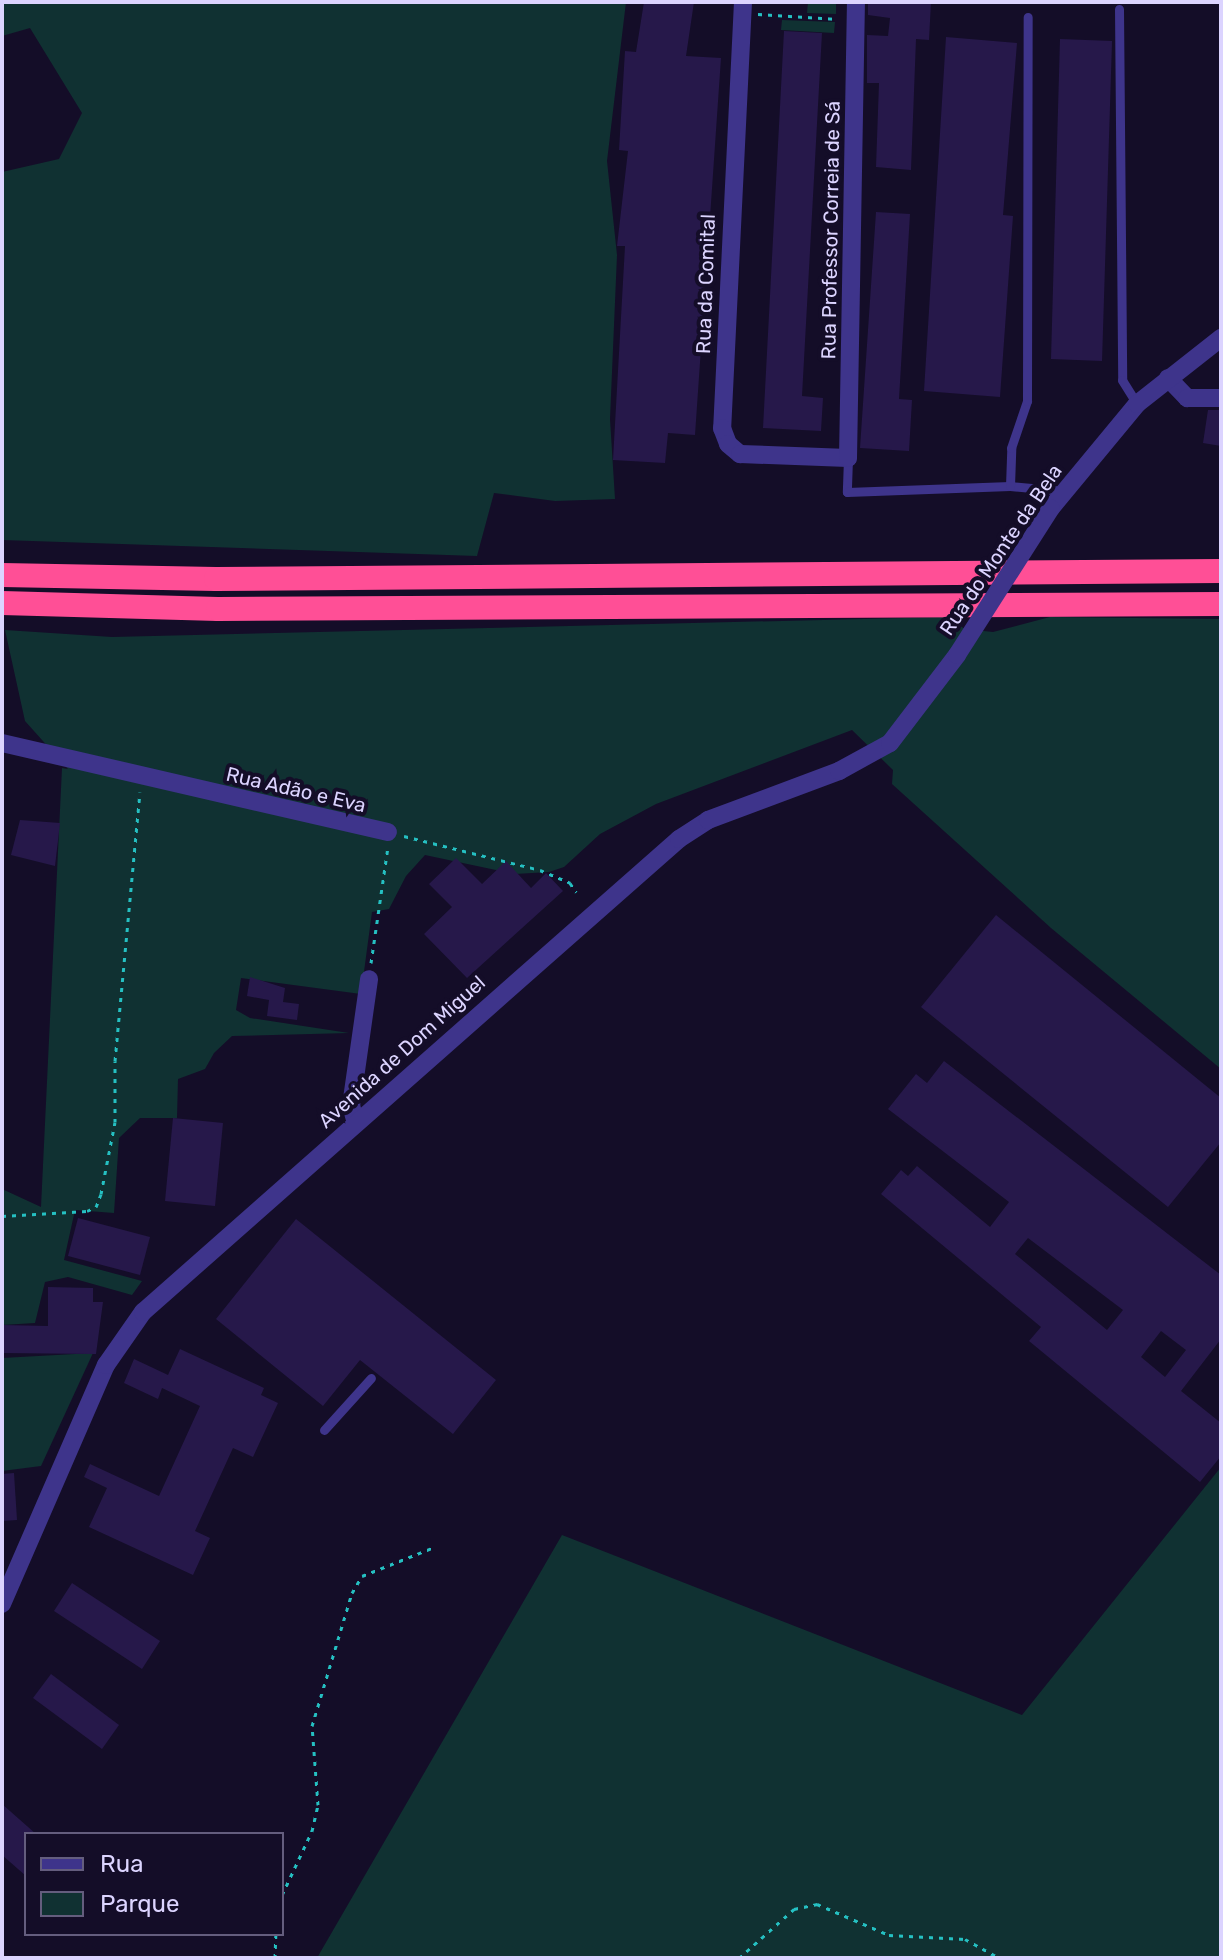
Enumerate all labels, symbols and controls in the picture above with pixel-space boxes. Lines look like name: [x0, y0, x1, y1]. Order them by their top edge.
street label: Rua Professor Correia de Sá: [817, 100, 845, 360]
street label: Rua da Comital: [692, 214, 720, 354]
street label: Rua do Monte da Bela: [935, 460, 1067, 640]
street label: Rua Adão e Eva: [223, 762, 369, 818]
street label: Avenida de Dom Miguel: [314, 971, 490, 1133]
legend: [24, 1832, 284, 1936]
text: Rua: [100, 1850, 143, 1878]
text: Parque: [100, 1890, 179, 1918]

